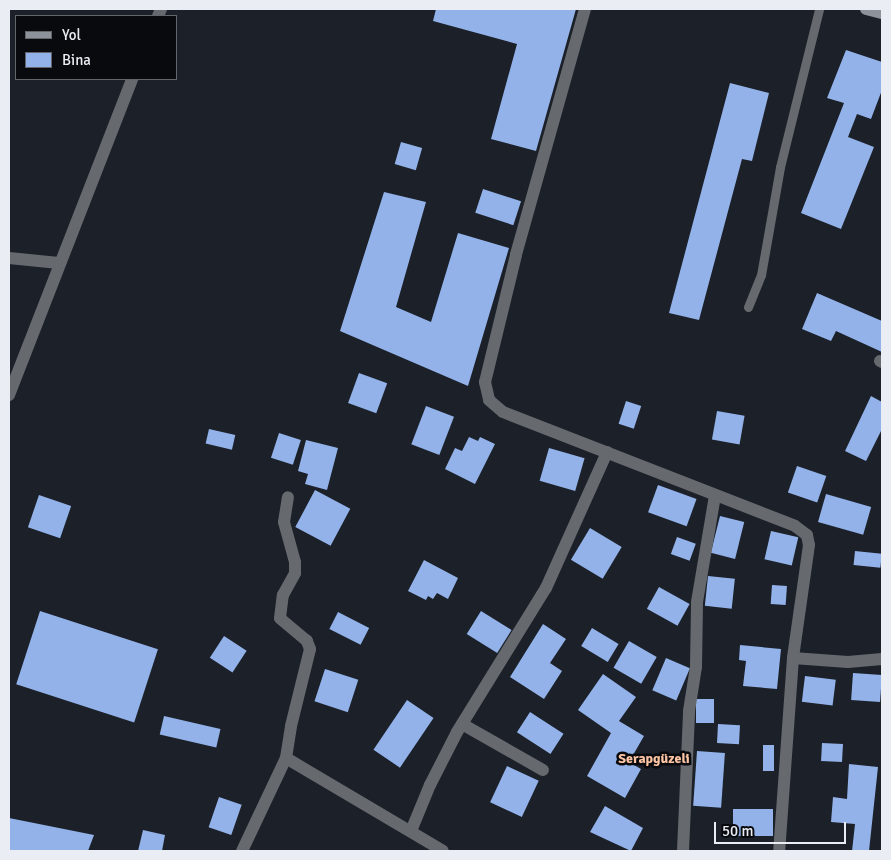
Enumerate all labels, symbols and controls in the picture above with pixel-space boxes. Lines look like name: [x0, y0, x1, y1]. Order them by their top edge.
legend: [15, 15, 178, 80]
text: Yol: [62, 26, 81, 44]
text: Bina: [62, 51, 91, 69]
district label: Serapgüzeli: [618, 751, 690, 767]
scale bar: [716, 812, 848, 844]
text: 50 m: [722, 822, 753, 840]

